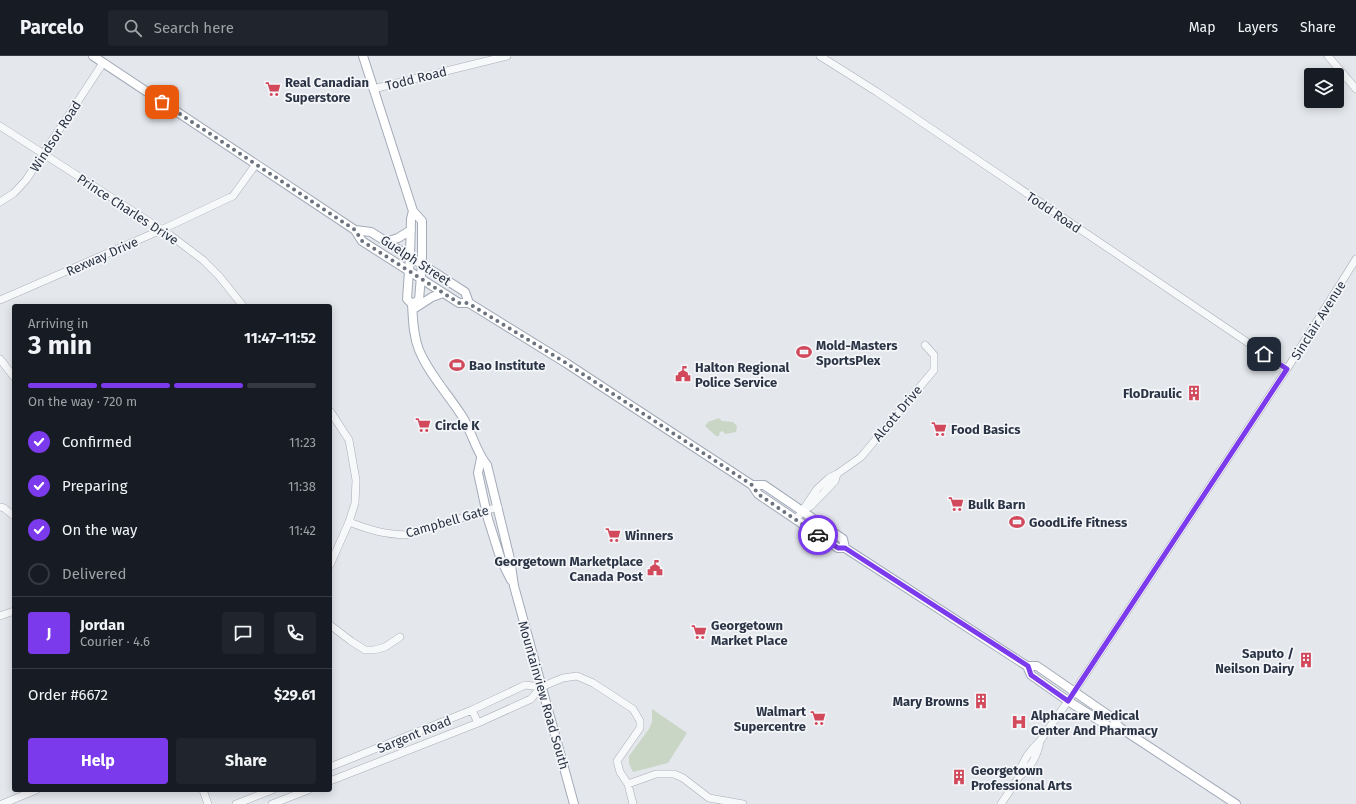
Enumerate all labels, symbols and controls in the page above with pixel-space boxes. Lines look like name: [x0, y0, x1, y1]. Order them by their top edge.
search box: [108, 10, 388, 46]
text: Parcelo: [20, 16, 84, 39]
icon: search: [122, 17, 144, 39]
text: Search here: [154, 19, 234, 37]
text: Map: [1189, 19, 1215, 36]
text: Layers: [1237, 19, 1278, 36]
text: Share: [1300, 19, 1336, 36]
street label: Todd Road: [384, 64, 448, 93]
map controls: [1304, 68, 1344, 108]
button: layers: [1304, 68, 1344, 108]
place label: Real Canadian Superstore: [285, 75, 369, 105]
supermarket icon: Real Canadian Superstore: [264, 80, 282, 98]
pin: [145, 85, 179, 119]
icon: bag: [151, 91, 173, 113]
street label: Windsor Road: [27, 98, 84, 175]
street label: Prince Charles Drive: [74, 171, 181, 248]
street label: Todd Road: [1024, 189, 1084, 236]
street label: Guelph Street: [378, 232, 454, 289]
street label: Rexway Drive: [64, 234, 141, 279]
street label: Sinclair Avenue: [1288, 278, 1349, 363]
text: Arriving in: [28, 316, 88, 331]
text: 11:47–11:52: [244, 329, 316, 347]
text: 3 min: [28, 330, 92, 361]
pin: [1247, 337, 1281, 371]
place label: Mold-Masters SportsPlex: [816, 338, 898, 368]
sports icon: Mold-Masters SportsPlex: [795, 343, 813, 361]
icon: home: [1253, 343, 1275, 365]
sports icon: Bao Institute: [448, 356, 466, 374]
place label: Bao Institute: [469, 358, 546, 373]
place label: Halton Regional Police Service: [695, 360, 789, 390]
public building icon: Halton Regional Police Service: [674, 365, 692, 383]
street label: Alcott Drive: [870, 382, 925, 444]
building icon: FloDraulic: [1185, 384, 1203, 402]
place label: FloDraulic: [1123, 386, 1183, 401]
text: On the way · 720 m: [28, 394, 137, 409]
supermarket icon: Circle K: [414, 416, 432, 434]
place label: Circle K: [435, 418, 480, 433]
supermarket icon: Food Basics: [930, 420, 948, 438]
place label: Food Basics: [951, 422, 1021, 437]
icon: check: [28, 431, 50, 453]
text: Confirmed: [62, 433, 132, 451]
text: 11:23: [289, 435, 316, 450]
icon: check: [28, 475, 50, 497]
text: Preparing: [62, 477, 127, 495]
text: 11:38: [288, 479, 316, 494]
supermarket icon: Bulk Barn: [947, 495, 965, 513]
place label: Bulk Barn: [968, 497, 1025, 512]
street label: Campbell Gate: [404, 502, 490, 541]
sports icon: GoodLife Fitness: [1008, 513, 1026, 531]
courier: [798, 515, 838, 555]
place label: GoodLife Fitness: [1029, 515, 1128, 530]
icon: check: [28, 519, 50, 541]
text: On the way: [62, 521, 137, 539]
text: 11:42: [289, 523, 316, 538]
icon: car: [807, 524, 829, 546]
supermarket icon: Winners: [604, 526, 622, 544]
place label: Winners: [625, 528, 674, 543]
place label: Georgetown Marketplace Canada Post: [494, 554, 644, 584]
public building icon: Georgetown Marketplace Canada Post: [646, 559, 664, 577]
text: Delivered: [62, 565, 126, 583]
button: chat: [222, 612, 264, 654]
button: phone: [274, 612, 316, 654]
text: Jordan: [80, 616, 125, 634]
place label: Georgetown Market Place: [711, 618, 788, 648]
street label: Mountainview Road South: [515, 619, 572, 771]
supermarket icon: Georgetown Market Place: [690, 623, 708, 641]
text: J: [47, 624, 51, 642]
text: Courier · 4.6: [80, 634, 150, 649]
place label: Saputo / Neilson Dairy: [1215, 646, 1294, 676]
building icon: Saputo / Neilson Dairy: [1297, 651, 1315, 669]
text: Order #6672: [28, 686, 108, 704]
text: $29.61: [274, 686, 316, 704]
building icon: Mary Browns: [972, 692, 990, 710]
place label: Mary Browns: [893, 694, 970, 709]
place label: Walmart Supercentre: [734, 704, 807, 734]
place label: Alphacare Medical Center And Pharmacy: [1030, 708, 1158, 738]
supermarket icon: Walmart Supercentre: [809, 709, 827, 727]
street label: Sargent Road: [375, 713, 453, 756]
hospital icon: Alphacare Medical Center And Pharmacy: [1010, 713, 1028, 731]
button: Help: [28, 738, 168, 784]
button: Share: [176, 738, 316, 784]
place label: Georgetown Professional Arts: [971, 763, 1073, 793]
building icon: Georgetown Professional Arts: [950, 768, 968, 786]

